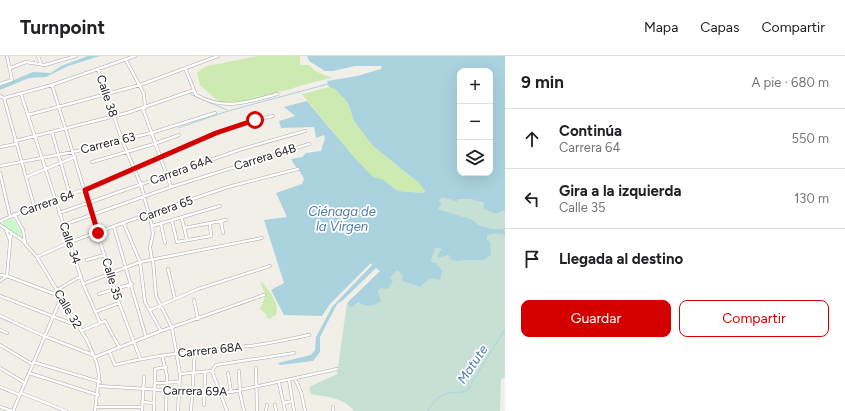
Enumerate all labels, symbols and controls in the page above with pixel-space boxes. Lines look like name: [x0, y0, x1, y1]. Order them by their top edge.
text: Turnpoint: [20, 16, 105, 39]
text: Mapa: [644, 19, 678, 36]
text: Capas: [700, 19, 739, 36]
text: Compartir: [761, 19, 825, 36]
map controls: [457, 68, 493, 176]
button: +: [457, 68, 493, 104]
text: 9 min: [521, 72, 564, 92]
street label: Calle 38: [94, 73, 120, 119]
text: A pie · 680 m: [752, 75, 829, 90]
button: −: [457, 104, 493, 140]
route start: [246, 111, 264, 129]
text: Continúa: [559, 122, 622, 140]
icon: ahead: [521, 128, 543, 150]
street label: Carrera 63: [79, 129, 137, 157]
text: 550 m: [791, 131, 829, 146]
button: layers: [457, 140, 493, 176]
text: Carrera 64: [559, 140, 621, 155]
street label: Carrera 64B: [232, 141, 298, 173]
street label: Carrera 64A: [148, 152, 214, 188]
text: Gira a la izquierda: [559, 182, 681, 200]
street label: Carrera 64: [18, 187, 77, 219]
icon: left: [521, 188, 543, 210]
text: 130 m: [794, 191, 829, 206]
street label: Carrera 65: [137, 193, 195, 225]
text: Calle 35: [559, 200, 606, 215]
water label: Ciénaga de la Virgen: [308, 204, 376, 234]
street label: Calle 34: [56, 220, 84, 266]
route end: [89, 224, 107, 242]
icon: arrive: [521, 248, 543, 270]
text: Llegada al destino: [559, 250, 683, 268]
street label: Calle 35: [99, 256, 125, 302]
street label: Calle 32: [51, 287, 85, 331]
button: Guardar: [521, 300, 671, 337]
button: Compartir: [679, 300, 829, 337]
street label: Carrera 68A: [177, 340, 243, 360]
water label: Matute: [454, 342, 491, 386]
street label: Carrera 69A: [163, 383, 227, 399]

